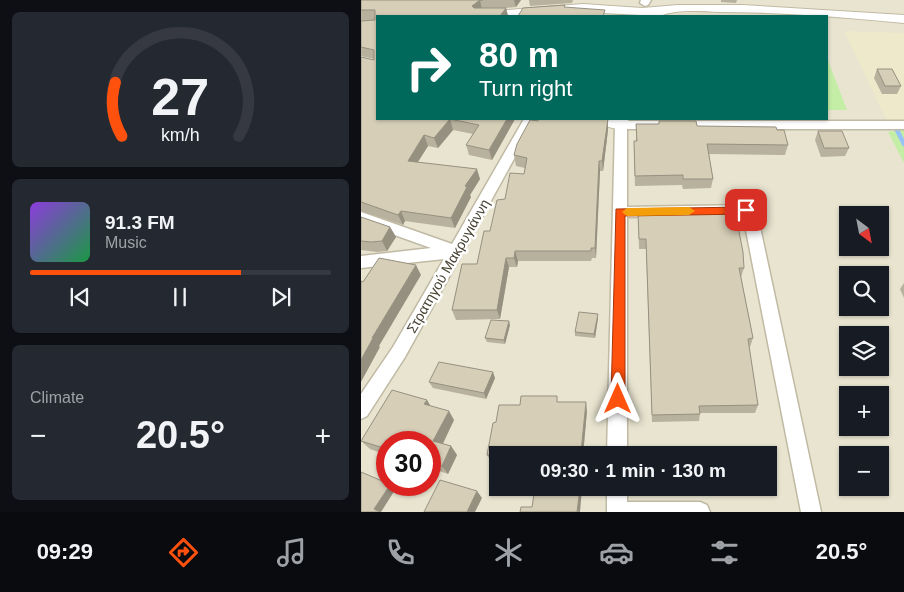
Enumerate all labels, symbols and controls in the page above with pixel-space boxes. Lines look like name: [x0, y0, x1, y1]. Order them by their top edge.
icon: right: [396, 35, 461, 100]
text: 80 m: [479, 35, 559, 74]
text: 27: [152, 68, 209, 126]
text: Turn right: [479, 76, 572, 101]
text: km/h: [161, 125, 200, 145]
pin: [725, 189, 767, 231]
street label: Στρατηγού Μακρυγιάννη: [403, 196, 493, 336]
icon: arrive: [732, 196, 760, 224]
north arrow: [839, 206, 889, 256]
map controls: [839, 206, 889, 496]
text: 91.3 FM: [105, 212, 175, 233]
text: Music: [105, 234, 147, 251]
button: search: [839, 266, 889, 316]
icon: previous: [66, 283, 94, 311]
icon: pause: [166, 283, 194, 311]
icon: next: [267, 283, 295, 311]
button: layers: [839, 326, 889, 376]
position arrow: [591, 372, 643, 424]
button: +: [839, 386, 889, 436]
text: Climate: [30, 389, 84, 406]
text: 20.5°: [136, 414, 225, 456]
text: −: [30, 420, 46, 451]
text: +: [315, 420, 331, 451]
speed limit sign: 30: [376, 431, 441, 496]
button: −: [839, 446, 889, 496]
text: 09:30 · 1 min · 130 m: [540, 460, 726, 481]
icon: directions: [166, 535, 201, 570]
icon: music: [274, 535, 309, 570]
icon: phone: [383, 535, 418, 570]
icon: climate: [491, 535, 526, 570]
icon: car: [599, 535, 634, 570]
icon: filters: [707, 535, 742, 570]
text: 09:29: [37, 539, 93, 564]
text: 20.5°: [816, 539, 867, 564]

